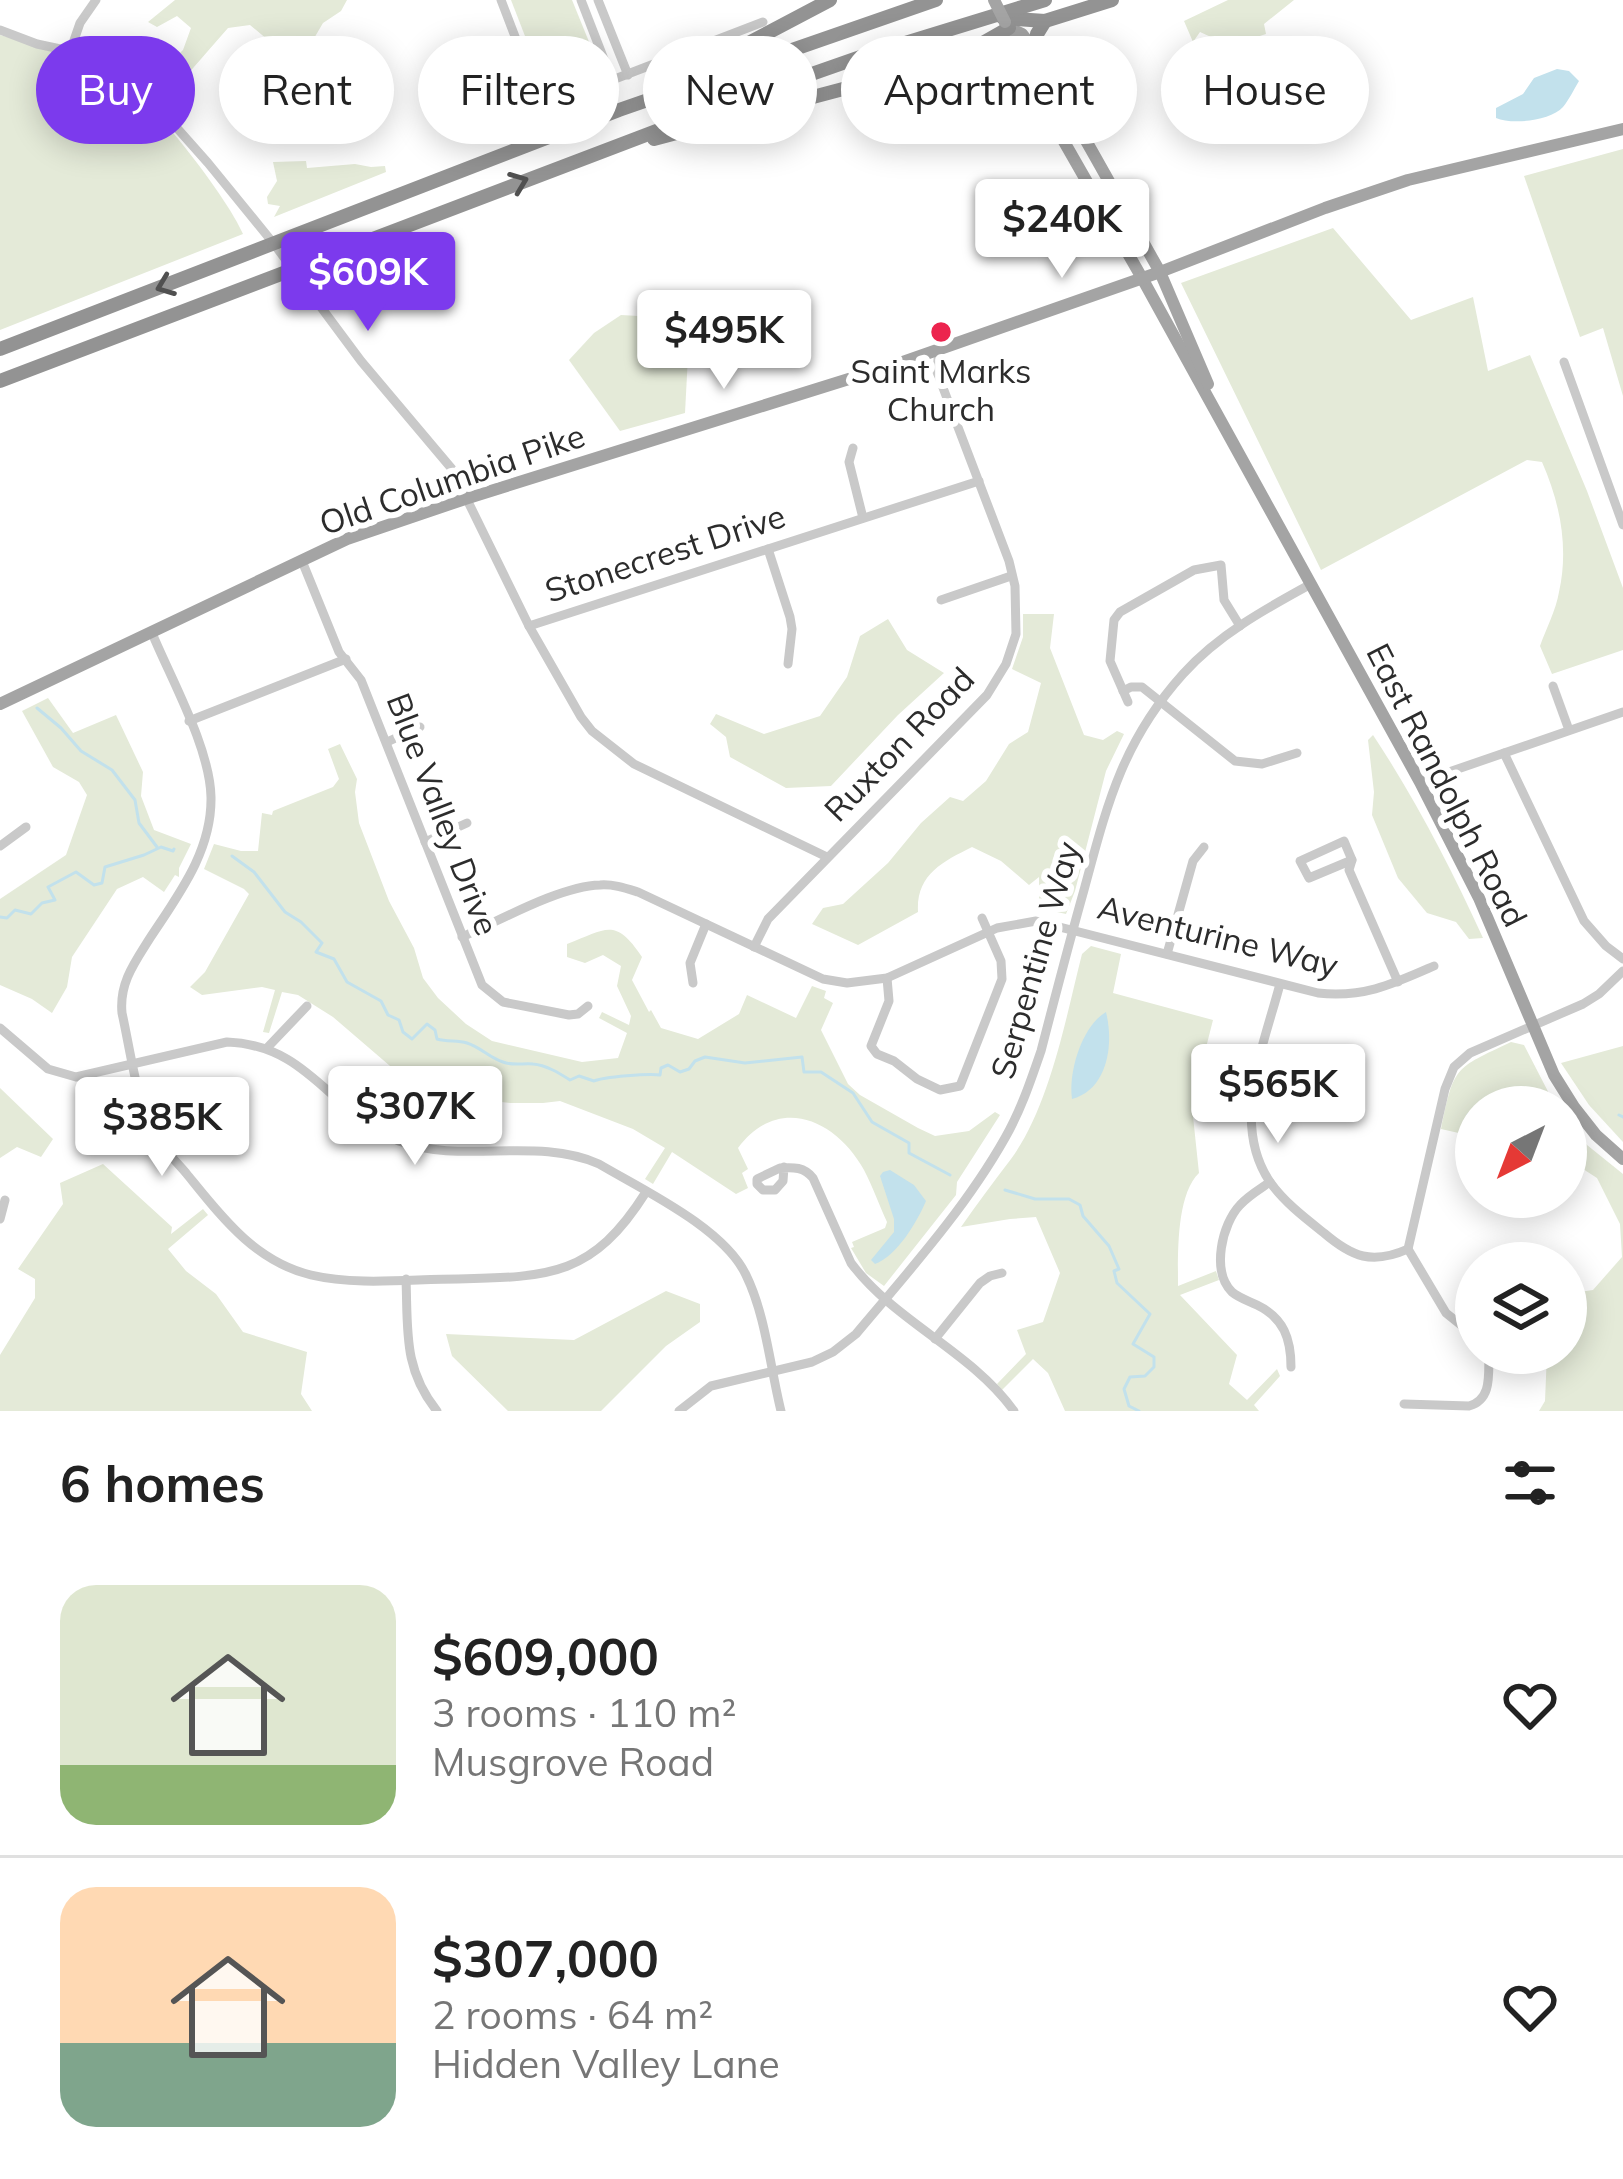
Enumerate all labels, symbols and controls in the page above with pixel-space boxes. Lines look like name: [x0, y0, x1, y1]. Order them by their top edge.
chip: Buy: [36, 36, 195, 144]
chip: Rent: [219, 36, 394, 144]
chip: Filters: [418, 36, 619, 144]
chip: New: [643, 36, 817, 144]
chip: Apartment: [841, 36, 1137, 144]
chip: House: [1161, 36, 1369, 144]
one-way arrow: [508, 171, 529, 196]
pin: $240K: [978, 179, 1146, 281]
text: $240K: [1002, 193, 1122, 242]
pin: $609K: [284, 232, 452, 334]
text: $609K: [308, 246, 428, 295]
one-way arrow: [155, 271, 176, 296]
pin: $495K: [640, 290, 808, 392]
text: $495K: [664, 304, 784, 353]
marker: Saint Marks Church: [928, 319, 954, 345]
place label: Saint Marks Church: [851, 350, 1031, 429]
street label: Old Columbia Pike: [314, 414, 590, 543]
street label: Stonecrest Drive: [540, 494, 790, 611]
street label: East Randolph Road: [1358, 636, 1537, 933]
street label: Ruxton Road: [815, 658, 982, 829]
street label: Blue Valley Drive: [378, 687, 509, 941]
street label: Serpentine Way: [981, 836, 1088, 1083]
street label: Aventurine Way: [1094, 886, 1343, 985]
pin: $565K: [1194, 1044, 1362, 1146]
text: $565K: [1218, 1058, 1338, 1107]
pin: $307K: [331, 1066, 499, 1168]
pin: $385K: [78, 1077, 246, 1179]
text: $307K: [355, 1080, 475, 1129]
north arrow: [1455, 1086, 1587, 1218]
map controls: [1455, 1086, 1587, 1374]
text: $385K: [102, 1091, 222, 1140]
button: layers: [1455, 1242, 1587, 1374]
icon: filters: [1497, 1450, 1563, 1516]
text: 6 homes: [60, 1451, 265, 1515]
text: $609,000: [432, 1624, 659, 1688]
icon: home: [156, 1633, 300, 1777]
icon: heart: [1497, 1672, 1563, 1738]
text: 3 rooms · 110 m²: [432, 1688, 736, 1737]
text: Musgrove Road: [432, 1737, 714, 1786]
text: $307,000: [432, 1926, 659, 1990]
icon: home: [156, 1935, 300, 2079]
icon: heart: [1497, 1974, 1563, 2040]
text: 2 rooms · 64 m²: [432, 1990, 713, 2039]
text: Hidden Valley Lane: [432, 2039, 780, 2088]

